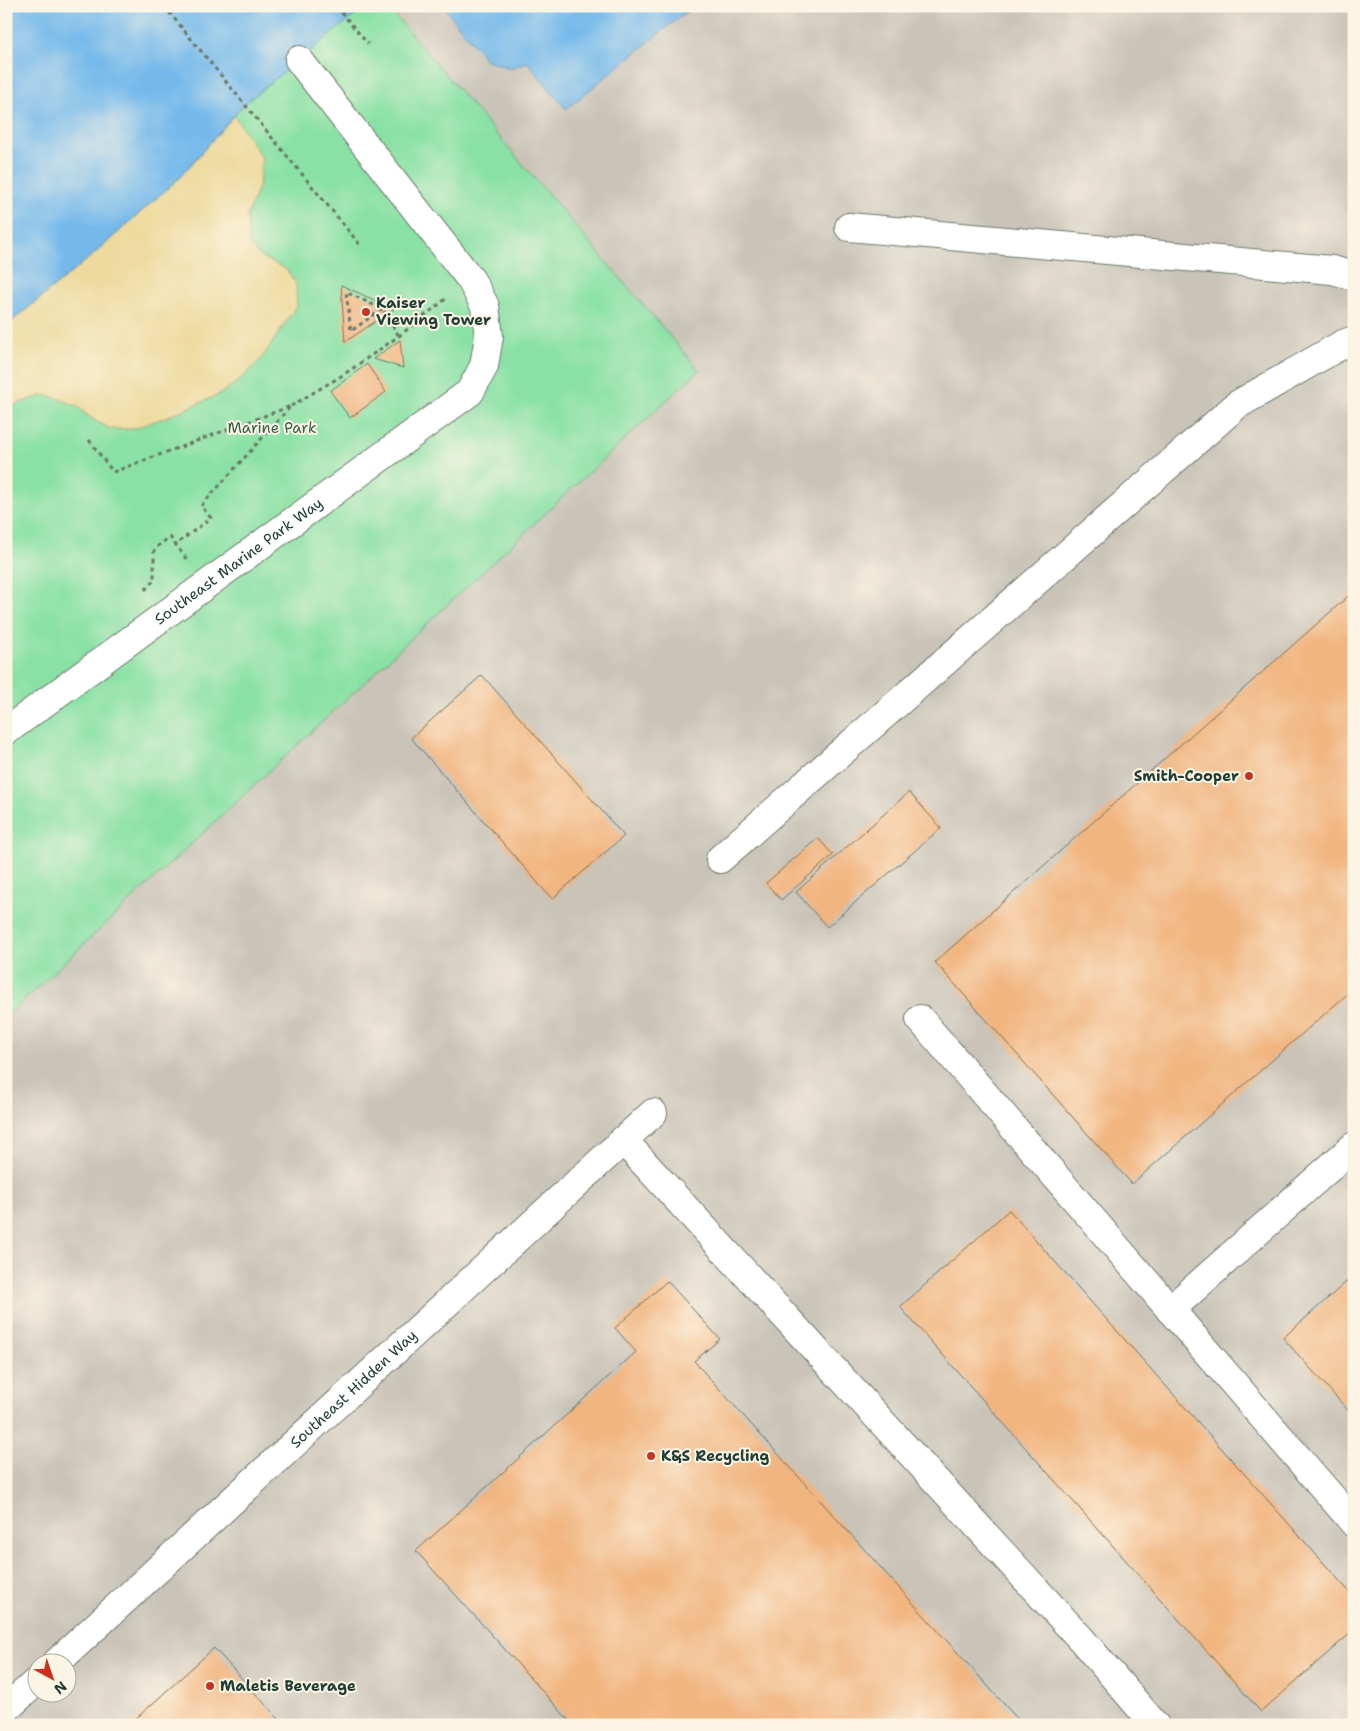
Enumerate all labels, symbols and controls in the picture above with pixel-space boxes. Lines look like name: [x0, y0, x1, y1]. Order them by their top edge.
place label: Kaiser Viewing Tower: [376, 293, 491, 330]
marker: Kaiser Viewing Tower: [360, 306, 372, 318]
park label: Marine Park: [227, 418, 317, 438]
street label: Southeast Marine Park Way: [150, 493, 327, 629]
place label: Smith-Cooper: [1134, 766, 1239, 786]
marker: Smith-Cooper: [1243, 770, 1255, 782]
street label: Southeast Hidden Way: [286, 1325, 421, 1452]
place label: K&S Recycling: [661, 1446, 769, 1466]
marker: K&S Recycling: [645, 1450, 657, 1462]
north arrow: [28, 1654, 78, 1704]
place label: Maletis Beverage: [220, 1676, 356, 1696]
text: N: [50, 1677, 70, 1698]
marker: Maletis Beverage: [204, 1680, 216, 1692]

